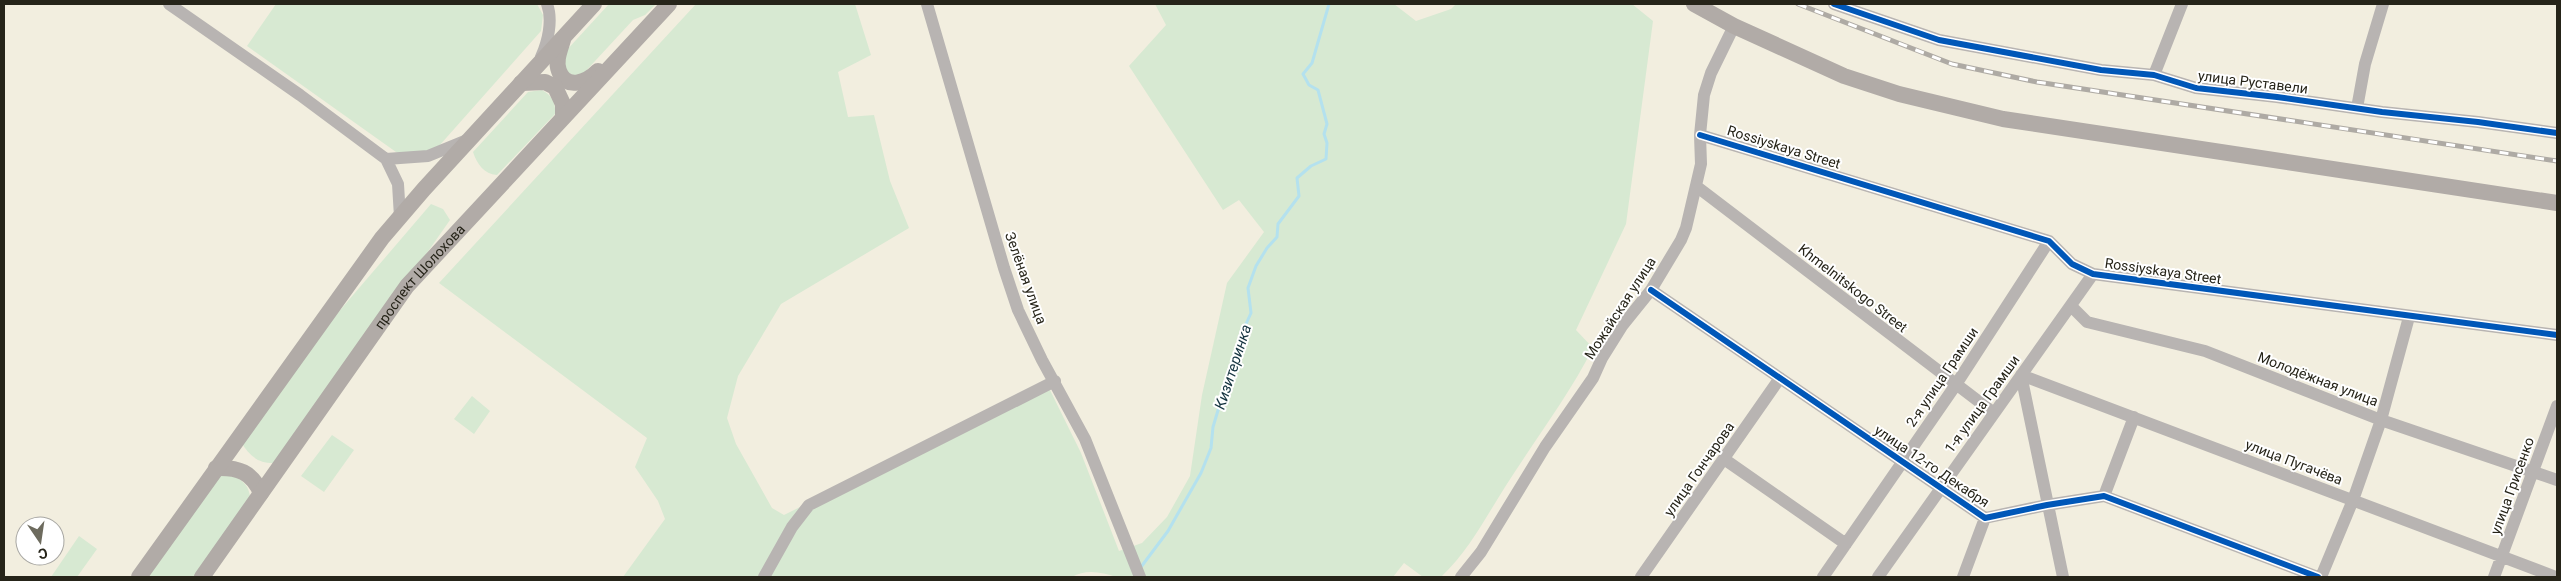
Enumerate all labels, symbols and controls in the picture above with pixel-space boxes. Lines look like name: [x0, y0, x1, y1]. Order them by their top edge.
street label: улица Руставели: [2197, 67, 2309, 97]
street label: Rossiyskaya Street: [1725, 122, 1843, 172]
street label: проспект Шолохова: [371, 221, 468, 332]
street label: Зелёная улица: [1002, 230, 1050, 326]
street label: Khmelnitskogo Street: [1795, 240, 1911, 336]
street label: Можайская улица: [1581, 254, 1659, 362]
street label: Rossiyskaya Street: [2104, 255, 2223, 287]
water label: Кизитеринка: [1211, 322, 1255, 412]
street label: 2-я улица Грамши: [1903, 324, 1981, 430]
street label: Молодёжная улица: [2256, 349, 2380, 409]
street label: 1-я улица Грамши: [1941, 352, 2023, 456]
street label: улица Гончарова: [1661, 419, 1737, 519]
street label: улица 12-го Декабря: [1872, 422, 1992, 510]
street label: улица Грисенко: [2487, 435, 2537, 537]
street label: улица Пугачёва: [2243, 436, 2345, 488]
north arrow: [15, 516, 65, 566]
text: С: [37, 545, 49, 562]

